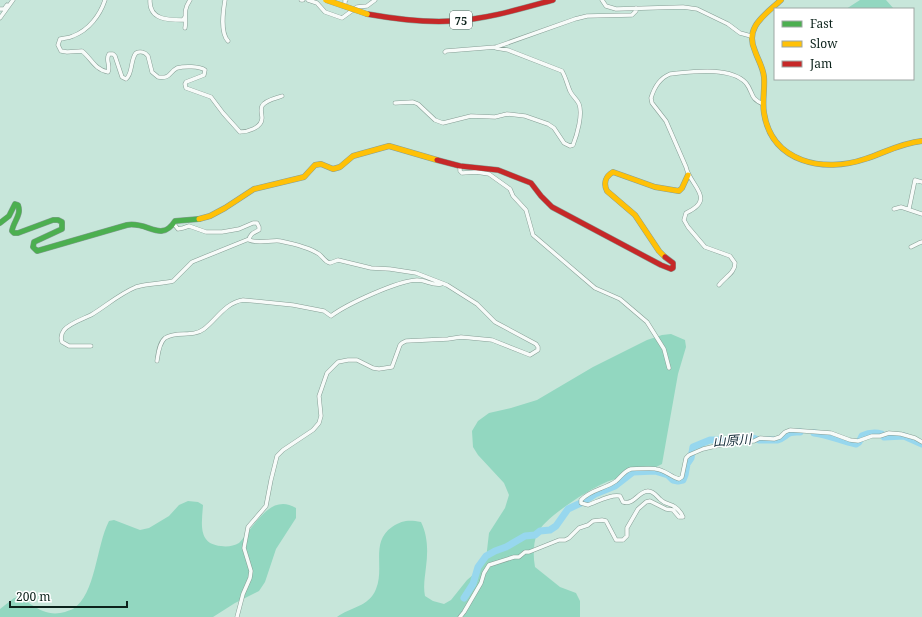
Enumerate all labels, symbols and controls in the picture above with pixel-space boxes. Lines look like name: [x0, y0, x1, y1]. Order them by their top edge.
legend: [774, 8, 914, 80]
road number: 75: [450, 11, 472, 29]
text: Fast: [810, 15, 833, 32]
text: Slow: [810, 35, 838, 52]
text: Jam: [809, 55, 832, 72]
water label: 山原川: [712, 430, 754, 450]
scale bar: [10, 583, 127, 609]
text: 200 m: [16, 588, 51, 605]

